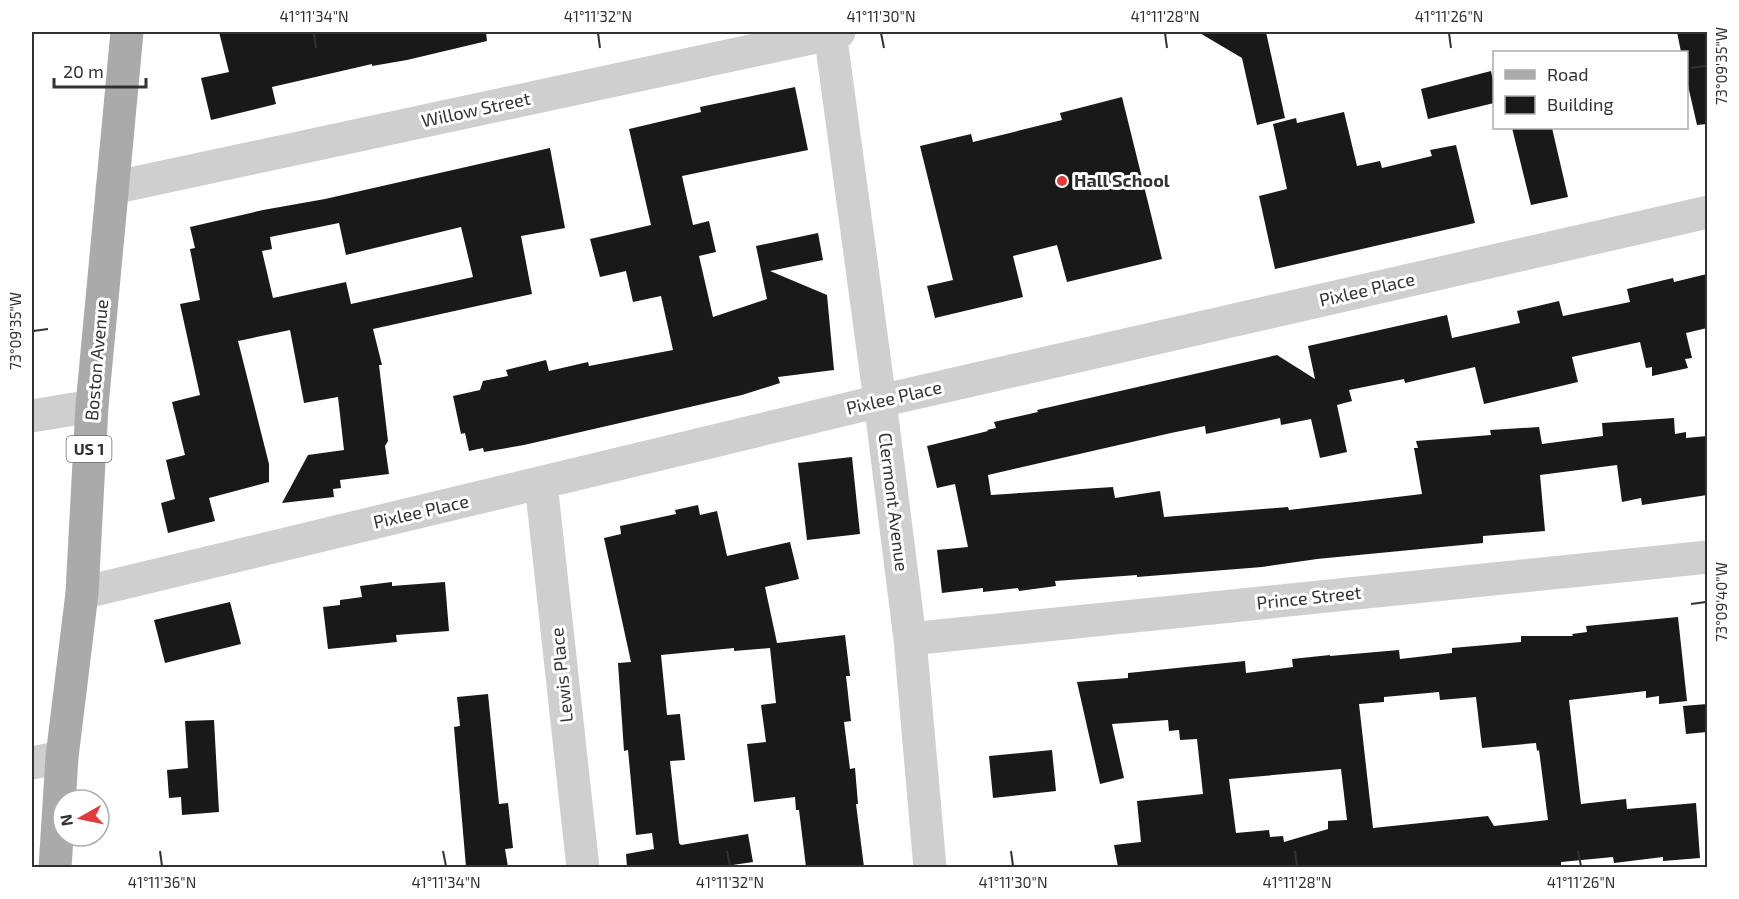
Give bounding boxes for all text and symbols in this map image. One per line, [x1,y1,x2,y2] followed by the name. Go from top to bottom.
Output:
[279,7,349,25] text: 41°11'34"N
[564,7,632,25] text: 41°11'32"N
[847,7,915,25] text: 41°11'30"N
[1130,7,1200,25] text: 41°11'28"N
[1415,7,1483,25] text: 41°11'26"N
[1712,27,1730,105] text: 73°09'35"W
[54,51,146,89] scale bar
[1493,51,1688,129] legend
[63,60,104,82] text: 20 m
[1547,63,1588,85] text: Road
[419,87,532,131] street label: Willow Street
[1547,93,1614,115] text: Building
[1074,169,1170,191] place label: Hall School
[1055,174,1069,188] marker: Hall School
[1317,267,1417,311] street label: Pixlee Place
[6,292,24,370] text: 73°09'35"W
[80,298,112,422] street label: Boston Avenue
[844,375,944,419] street label: Pixlee Place
[875,431,913,573] street label: Clermont Avenue
[66,436,112,462] road number: US 1
[371,489,471,533] street label: Pixlee Place
[1712,562,1730,642] text: 73°09'40"W
[1255,581,1362,613] street label: Prince Street
[545,626,577,724] street label: Lewis Place
[51,788,111,848] north arrow
[55,813,76,828] text: N
[128,873,196,891] text: 41°11'36"N
[411,873,481,891] text: 41°11'34"N
[696,873,764,891] text: 41°11'32"N
[979,873,1047,891] text: 41°11'30"N
[1262,873,1332,891] text: 41°11'28"N
[1547,873,1615,891] text: 41°11'26"N

